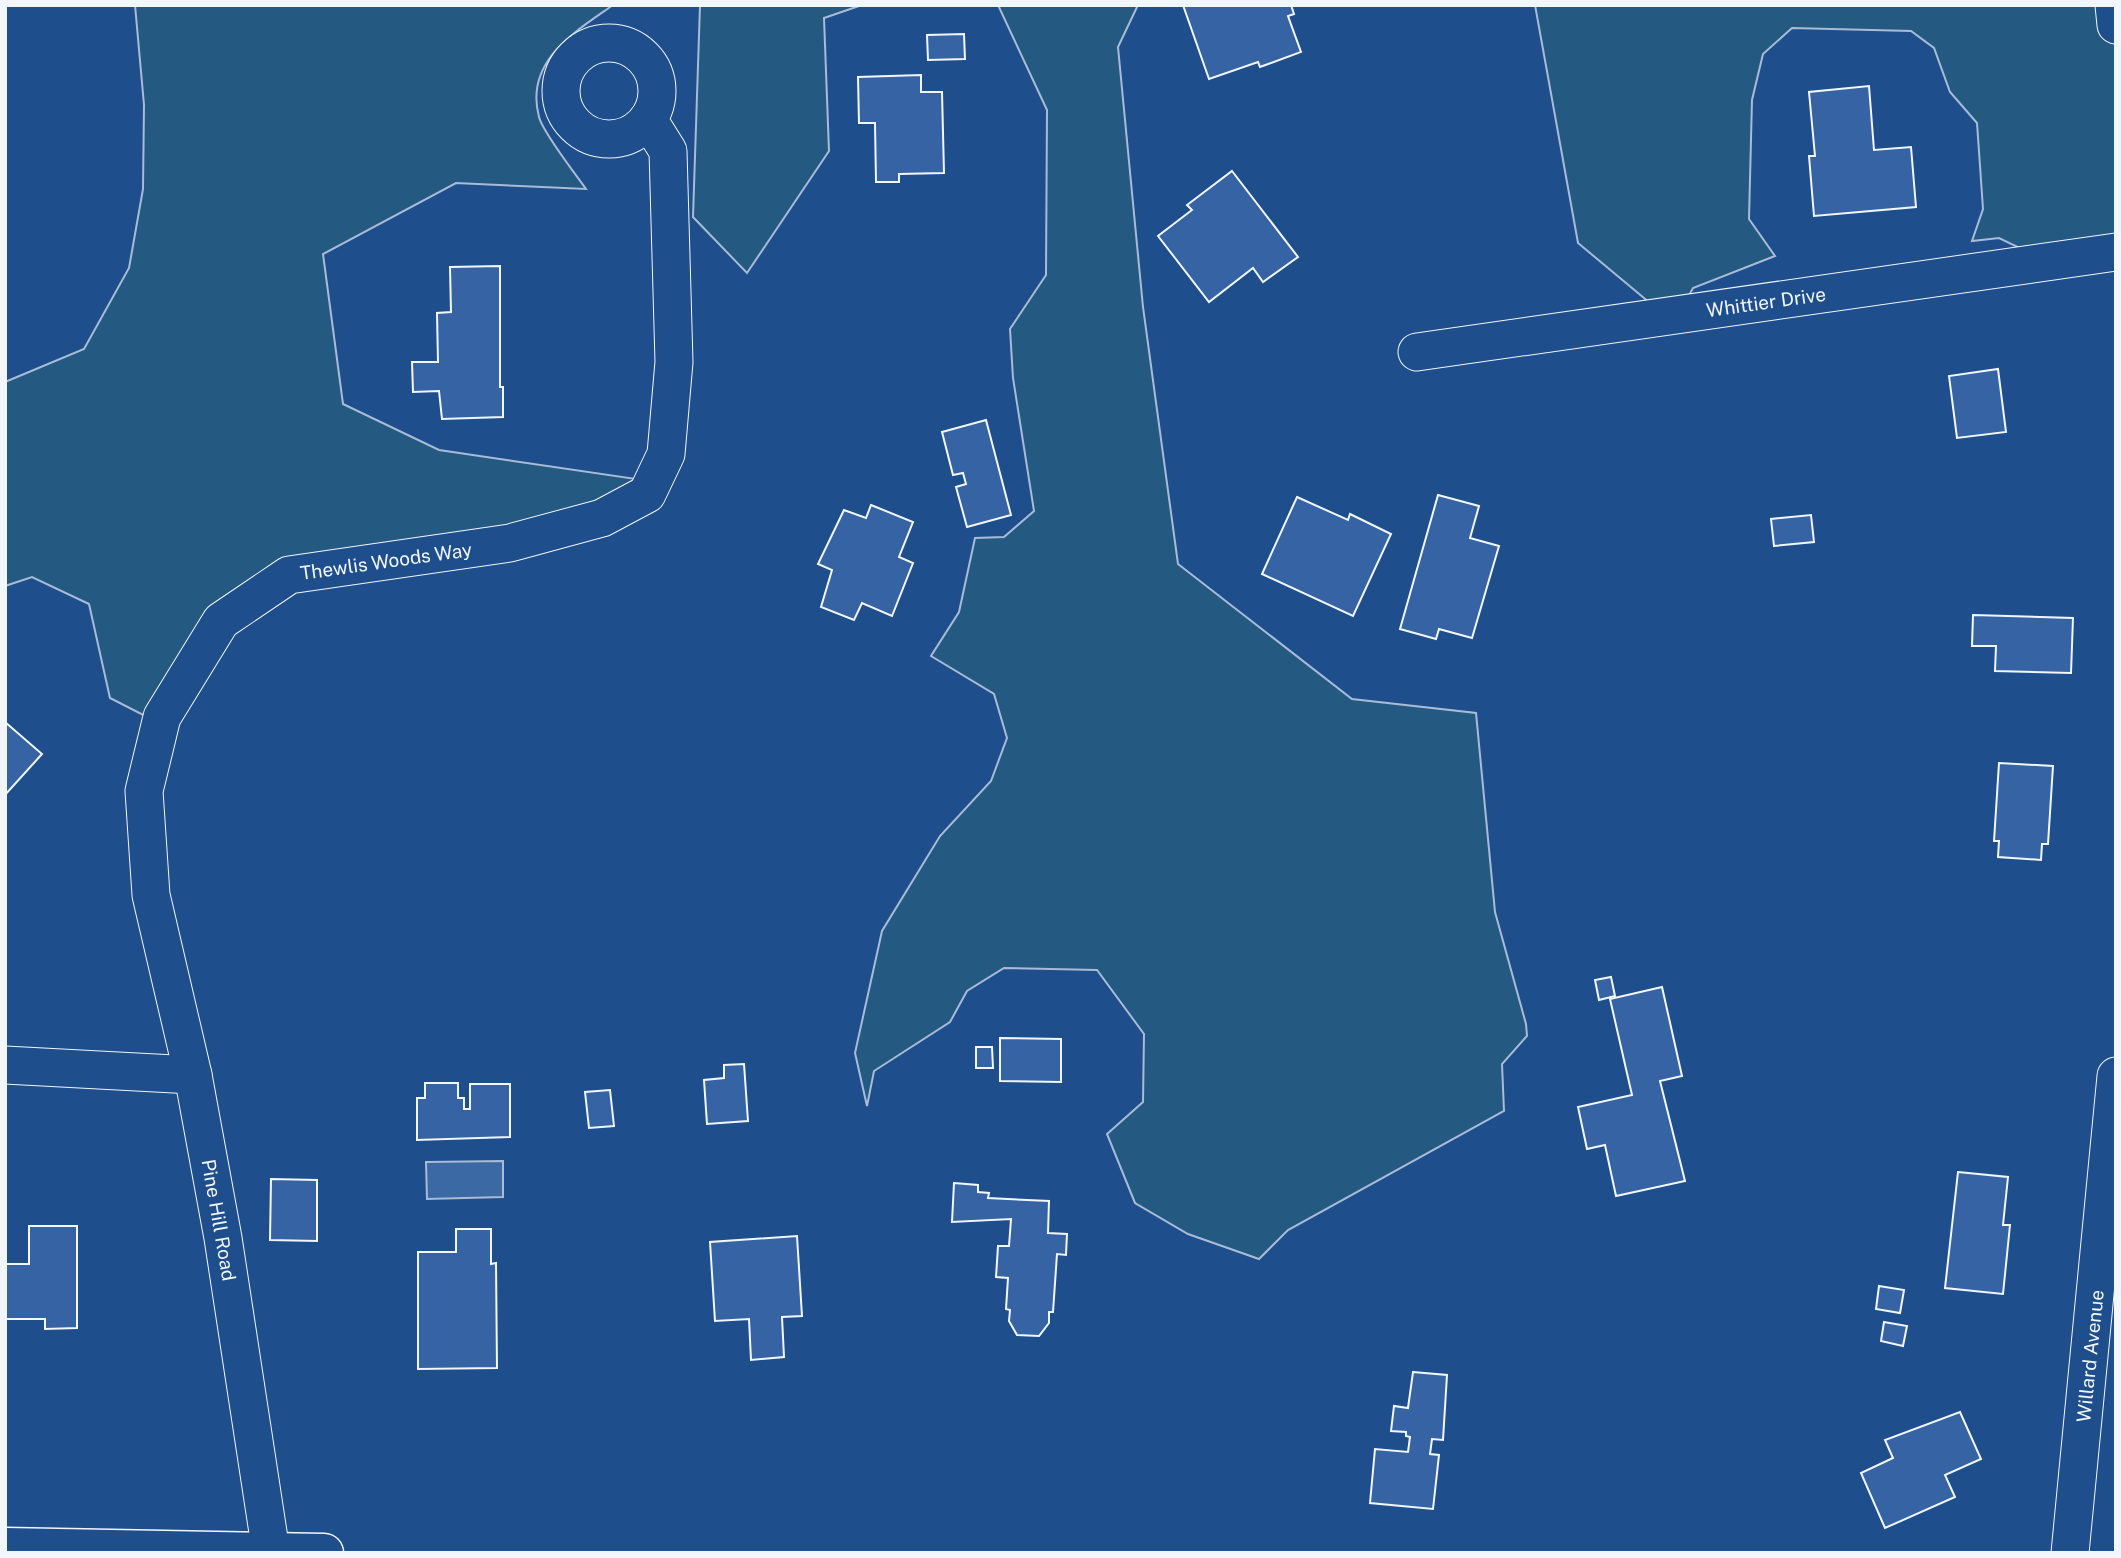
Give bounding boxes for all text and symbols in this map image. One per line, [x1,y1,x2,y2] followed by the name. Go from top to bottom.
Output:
[1705,283,1827,321] street label: Whittier Drive
[299,538,473,584] street label: Thewlis Woods Way
[197,1157,241,1283] street label: Pine Hill Road
[2072,1289,2108,1423] street label: Willard Avenue

